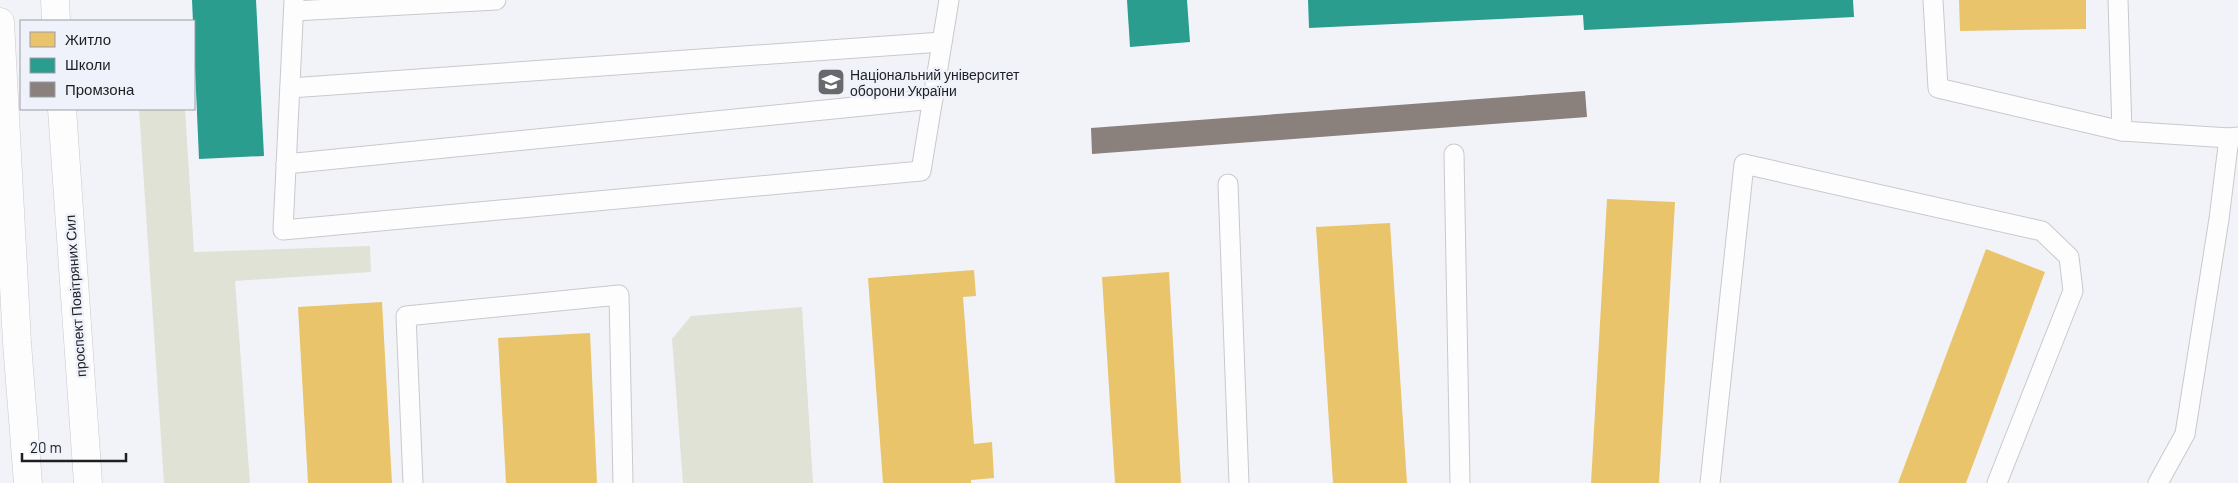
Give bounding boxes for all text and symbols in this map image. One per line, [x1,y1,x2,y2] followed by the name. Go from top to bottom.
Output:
[20,20,195,110] legend
[65,30,111,48] text: Житло
[65,55,111,73] text: Школи
[850,66,1020,99] place label: Національний університет оборони України
[816,67,846,97] school or university icon: Національний університет оборони України
[65,80,135,98] text: Промзона
[61,214,89,378] street label: проспект Повітряних Сил
[22,430,126,462] scale bar
[30,438,62,456] text: 20 m

